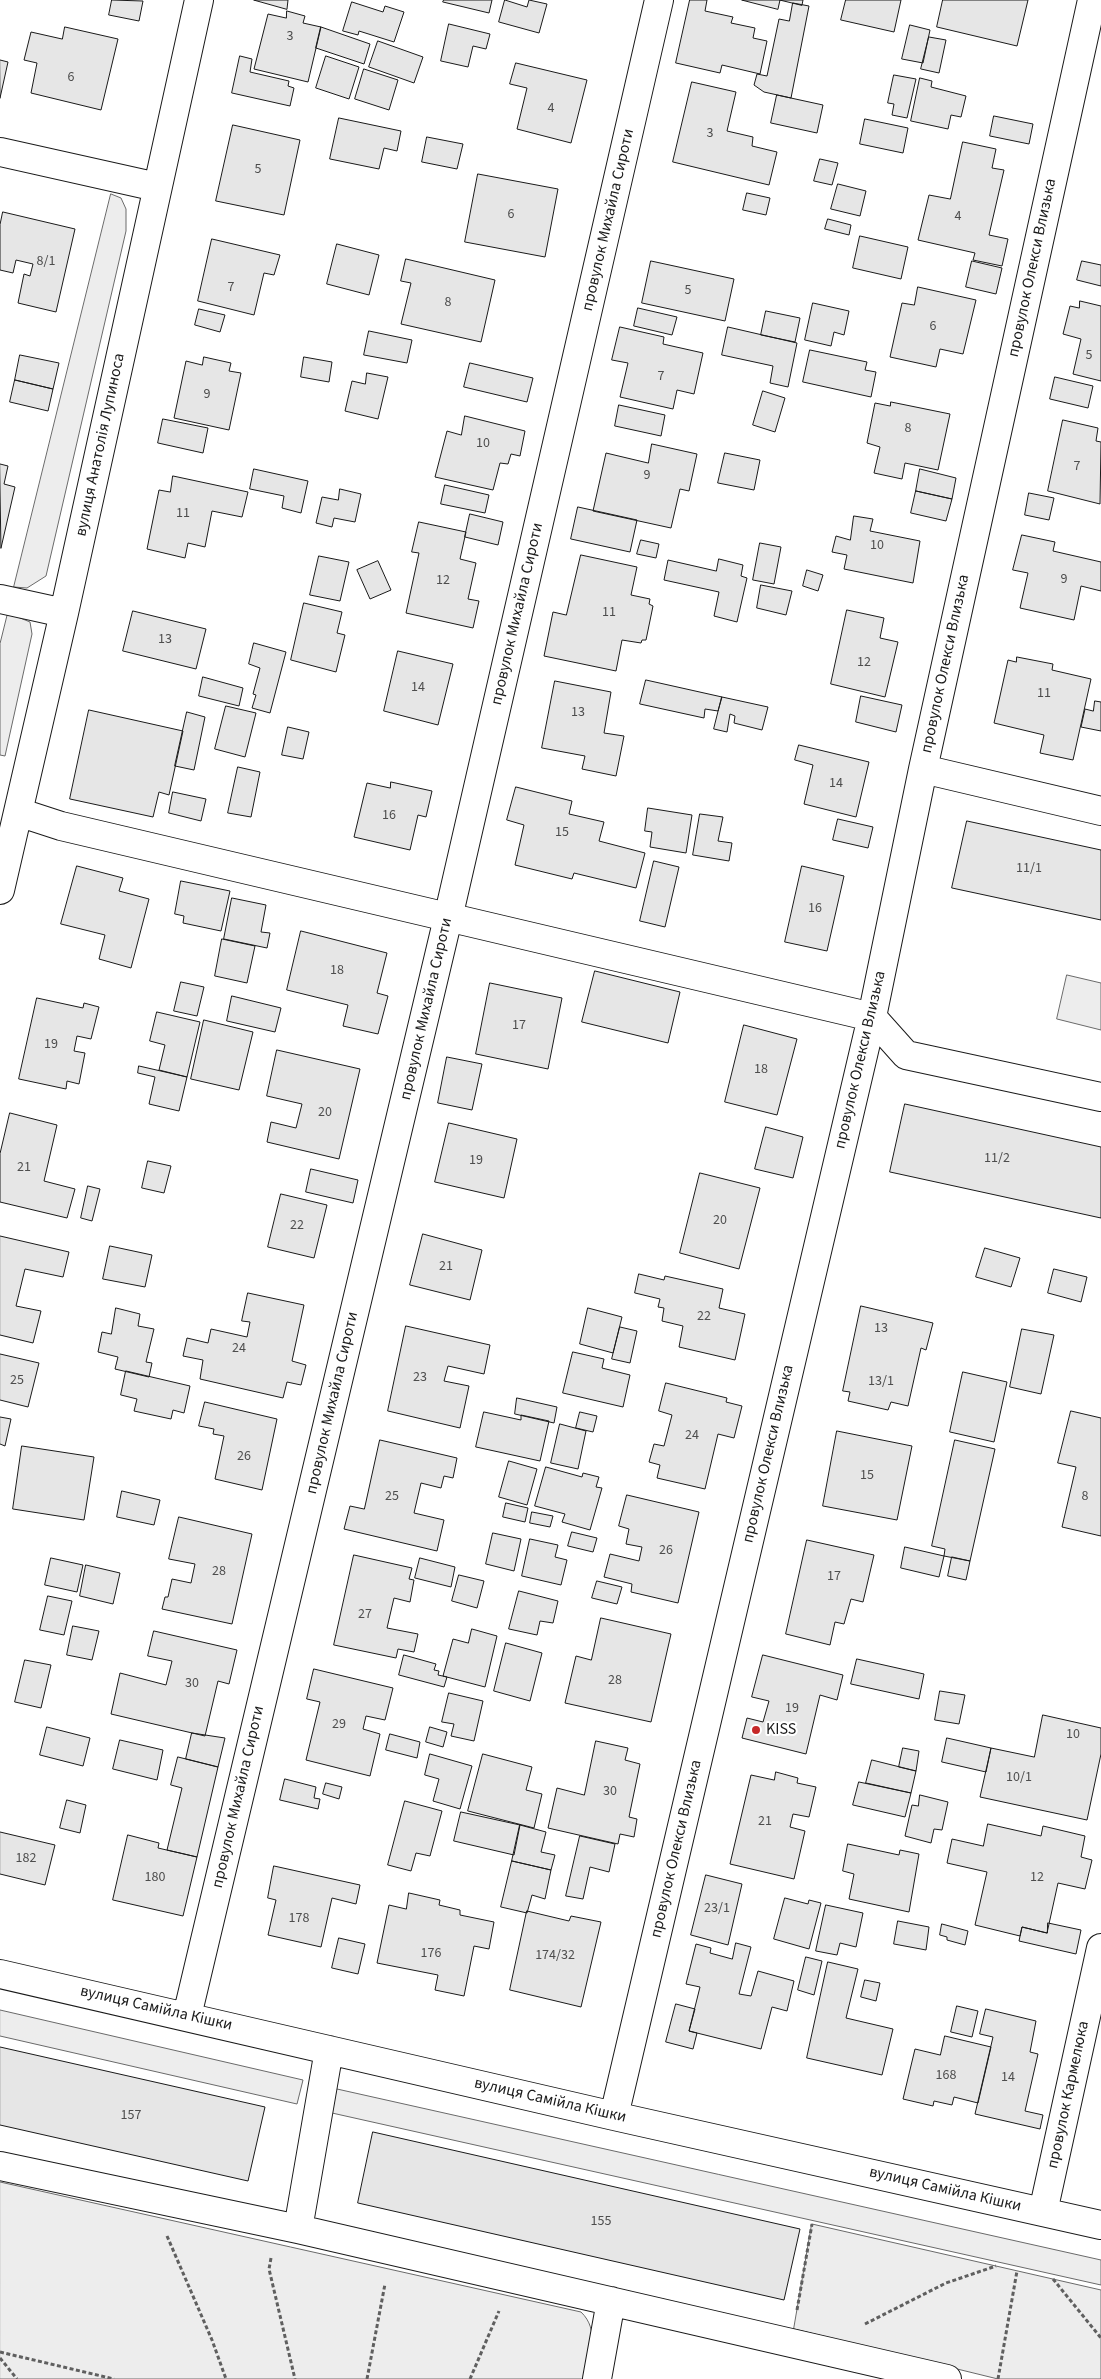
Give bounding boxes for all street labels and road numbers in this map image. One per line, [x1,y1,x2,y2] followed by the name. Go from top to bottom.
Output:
[579,127,639,313] street label: провулок Михайла Сироти
[1005,177,1061,359] street label: провулок Олекси Влизька
[72,352,130,538] street label: вулиця Анатолія Лупиноса
[488,521,548,707] street label: провулок Михайла Сироти
[918,573,974,755] street label: провулок Олекси Влизька
[397,916,457,1102] street label: провулок Михайла Сироти
[831,969,891,1151] street label: провулок Олекси Влизька
[303,1310,363,1496] street label: провулок Михайла Сироти
[739,1363,799,1545] street label: провулок Олекси Влизька
[209,1704,269,1890] street label: провулок Михайла Сироти
[647,1758,707,1940] street label: провулок Олекси Влизька
[78,1982,234,2036] street label: вулиця Самійла Кішки
[1044,2019,1094,2171] street label: провулок Кармелюка
[472,2074,628,2128] street label: вулиця Самійла Кішки
[867,2163,1023,2217] street label: вулиця Самійла Кішки

